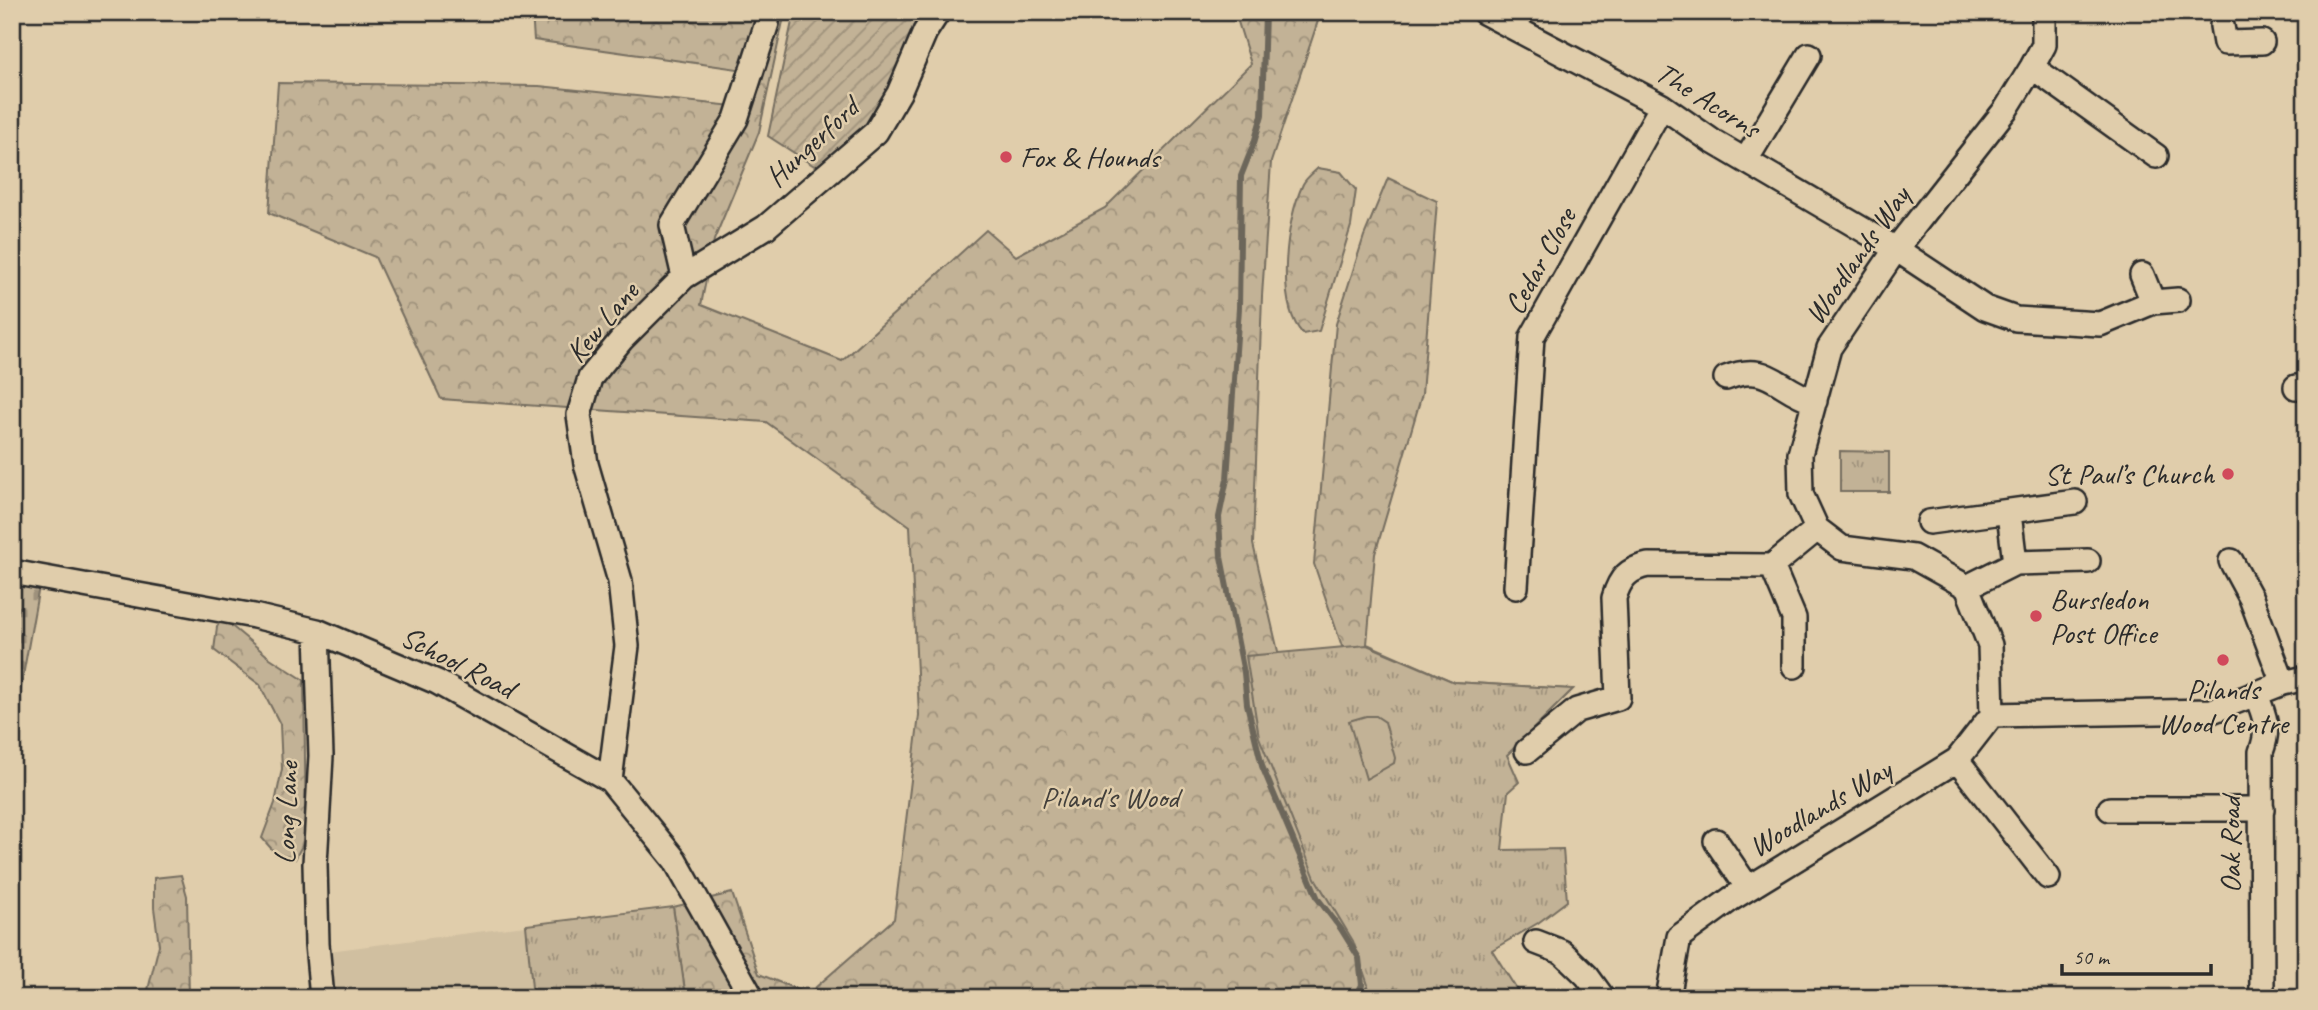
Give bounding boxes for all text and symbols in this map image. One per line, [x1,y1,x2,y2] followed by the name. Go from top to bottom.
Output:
[1649,53,1770,148] street label: The Acorns
[757,86,870,195] street label: Hungerford
[1020,138,1162,176] place label: Fox & Hounds
[998,149,1014,165] marker: Fox & Hounds
[1796,176,1920,331] street label: Woodlands Way
[1495,199,1586,321] street label: Cedar Close
[557,272,648,370] street label: Kew Lane
[2044,455,2215,493] place label: St Paul’s Church
[2220,466,2236,482] marker: St Paul’s Church
[2050,580,2159,652] place label: Bursledon Post Office
[2028,608,2044,624] marker: Bursledon Post Office
[395,617,525,709] street label: School Road
[2215,652,2231,668] marker: Pilands Wood Centre
[2158,670,2290,742] place label: Pilands Wood Centre
[1742,749,1901,865] street label: Woodlands Way
[265,759,307,865] street label: Long Lane
[1041,778,1183,816] park label: Piland's Wood
[2211,792,2249,893] street label: Oak Road
[2062,933,2211,977] scale bar
[2073,944,2111,970] text: 50 m

